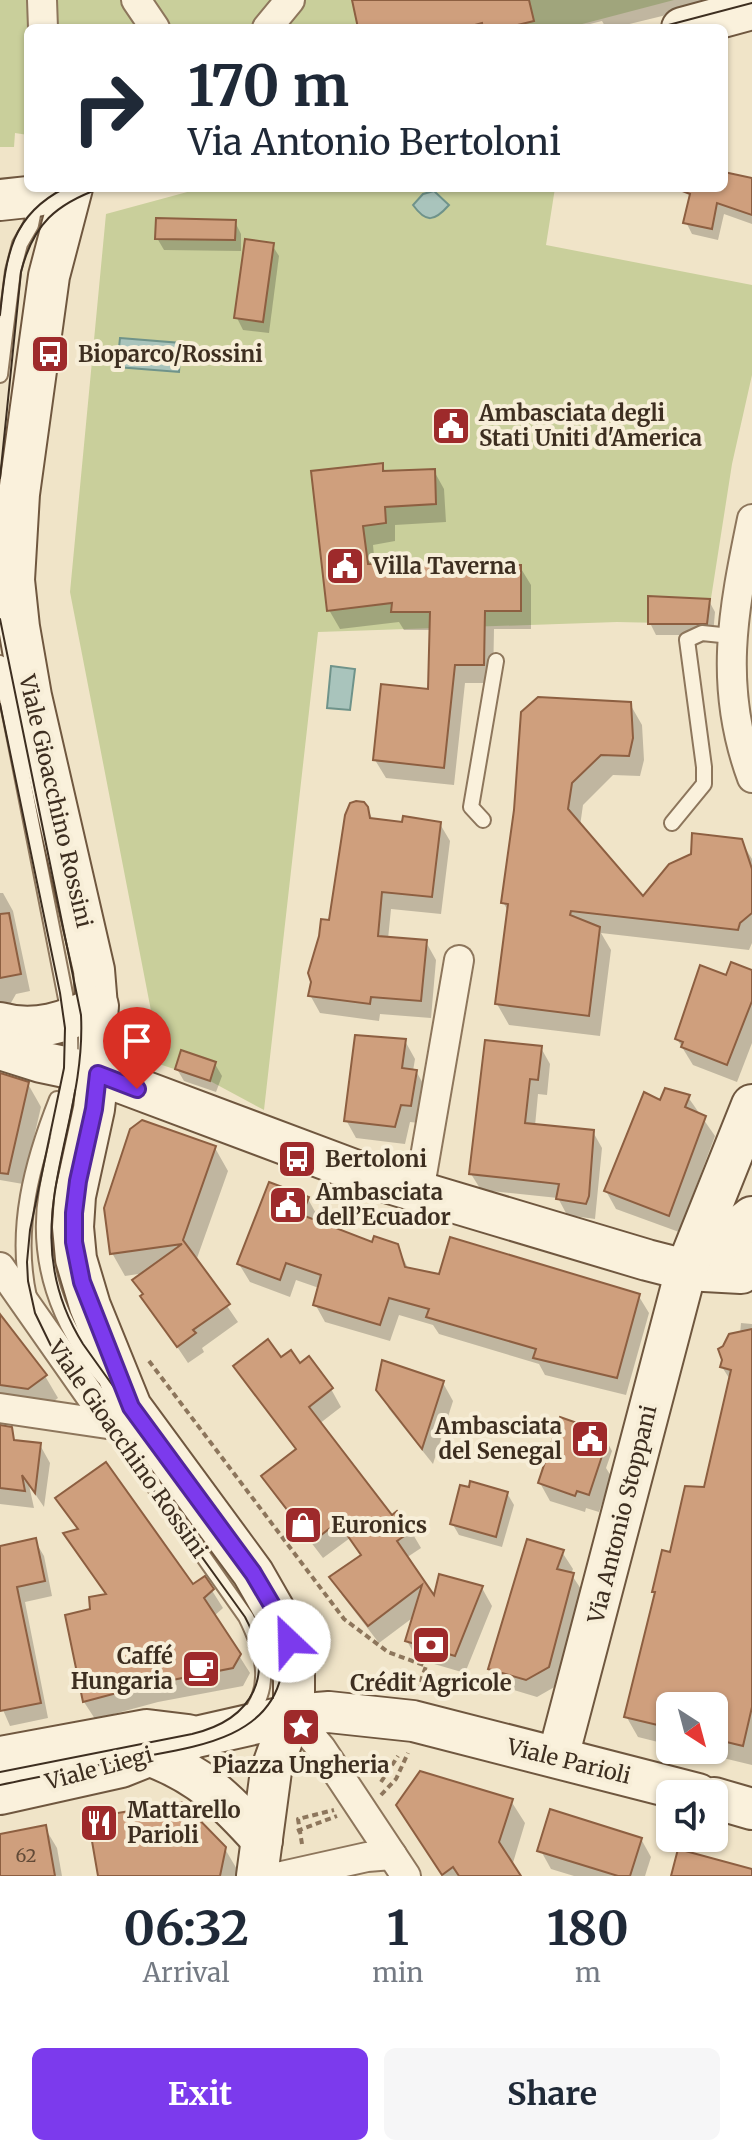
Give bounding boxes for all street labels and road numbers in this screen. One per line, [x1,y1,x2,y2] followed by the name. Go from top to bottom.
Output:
[13,671,99,930] street label: Viale Gioacchino Rossini
[42,1334,214,1563] street label: Viale Gioacchino Rossini
[581,1402,663,1627] street label: Via Antonio Stoppani
[503,1732,634,1790] street label: Viale Parioli
[41,1740,156,1796] street label: Viale Liegi

